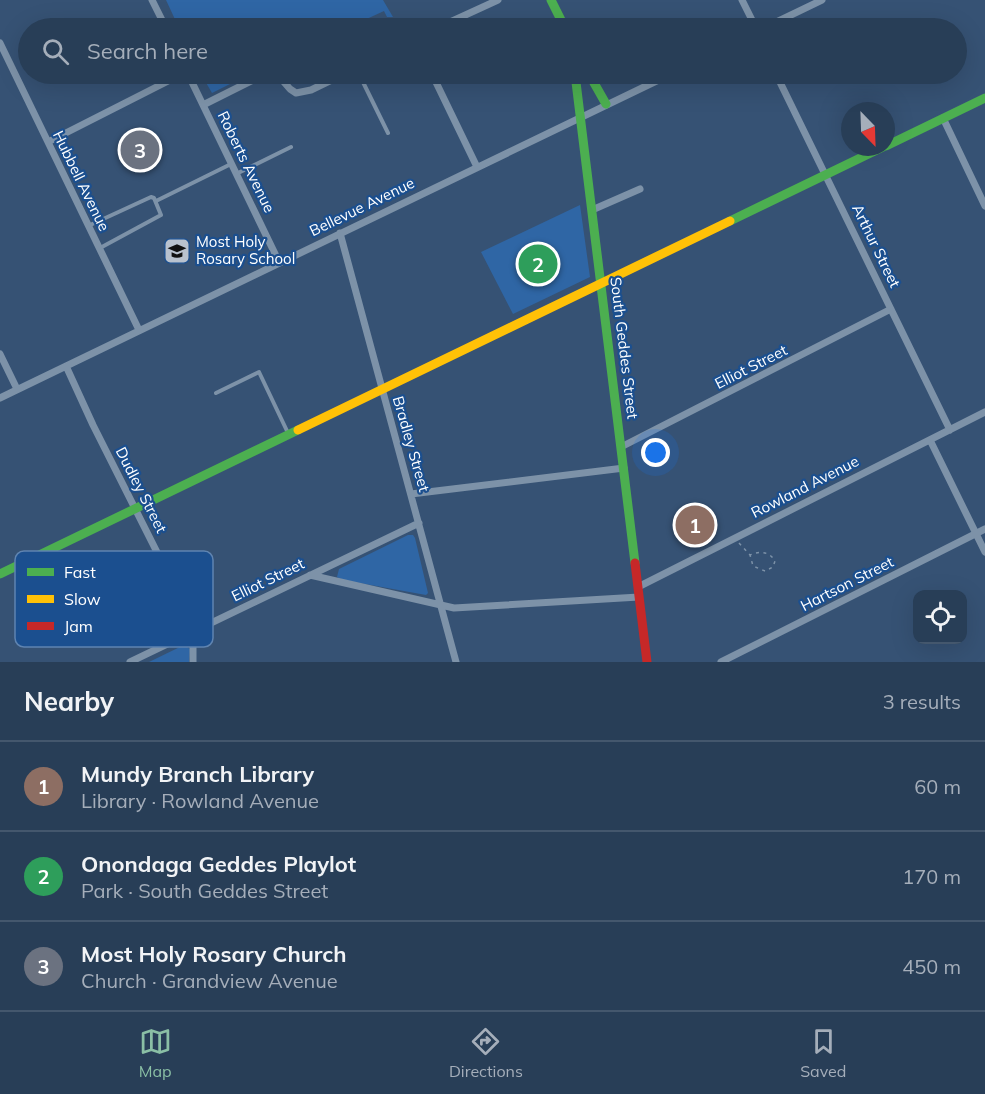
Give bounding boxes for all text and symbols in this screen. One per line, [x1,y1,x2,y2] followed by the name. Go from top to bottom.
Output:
[18,18,967,84] search box
[39,35,72,68] icon: search
[87,37,208,65] text: Search here
[841,102,895,156] north arrow
[214,108,279,216] street label: Roberts Avenue
[49,127,114,234] street label: Hubbell Avenue
[120,128,160,172] pin: 3
[306,173,417,240] street label: Bellevue Avenue
[848,201,905,291] street label: Arthur Street
[196,232,295,268] place label: Most Holy Rosary School
[162,236,192,266] school or university icon: Most Holy Rosary School
[518,242,558,286] pin: 2
[606,276,643,420] street label: South Geddes Street
[711,340,790,393] street label: Elliot Street
[389,394,434,494] street label: Bradley Street
[641,438,670,467] your location
[112,444,171,536] street label: Dudley Street
[748,451,862,522] street label: Rowland Avenue
[676,502,714,548] pin: 1
[15,551,213,647] legend
[797,552,896,615] street label: Hartson Street
[228,554,307,605] street label: Elliot Street
[64,562,96,582] text: Fast
[64,589,101,609] text: Slow
[913,590,967,644] map controls
[913,590,967,644] button: locate
[64,616,93,636] text: Jam
[24,685,114,718] text: Nearby
[883,689,961,714] text: 3 results
[81,760,314,788] text: Mundy Branch Library
[38,774,50,799] text: 1
[914,774,961,799] text: 60 m
[81,788,319,813] text: Library · Rowland Avenue
[81,850,356,878] text: Onondaga Geddes Playlot
[38,864,50,889] text: 2
[902,864,961,889] text: 170 m
[81,878,328,903] text: Park · South Geddes Street
[81,940,347,968] text: Most Holy Rosary Church
[38,954,50,979] text: 3
[902,954,961,979] text: 450 m
[81,968,338,993] text: Church · Grandview Avenue
[139,1025,172,1081] tab: Map
[449,1025,523,1081] tab: Directions
[800,1025,846,1081] tab: Saved

